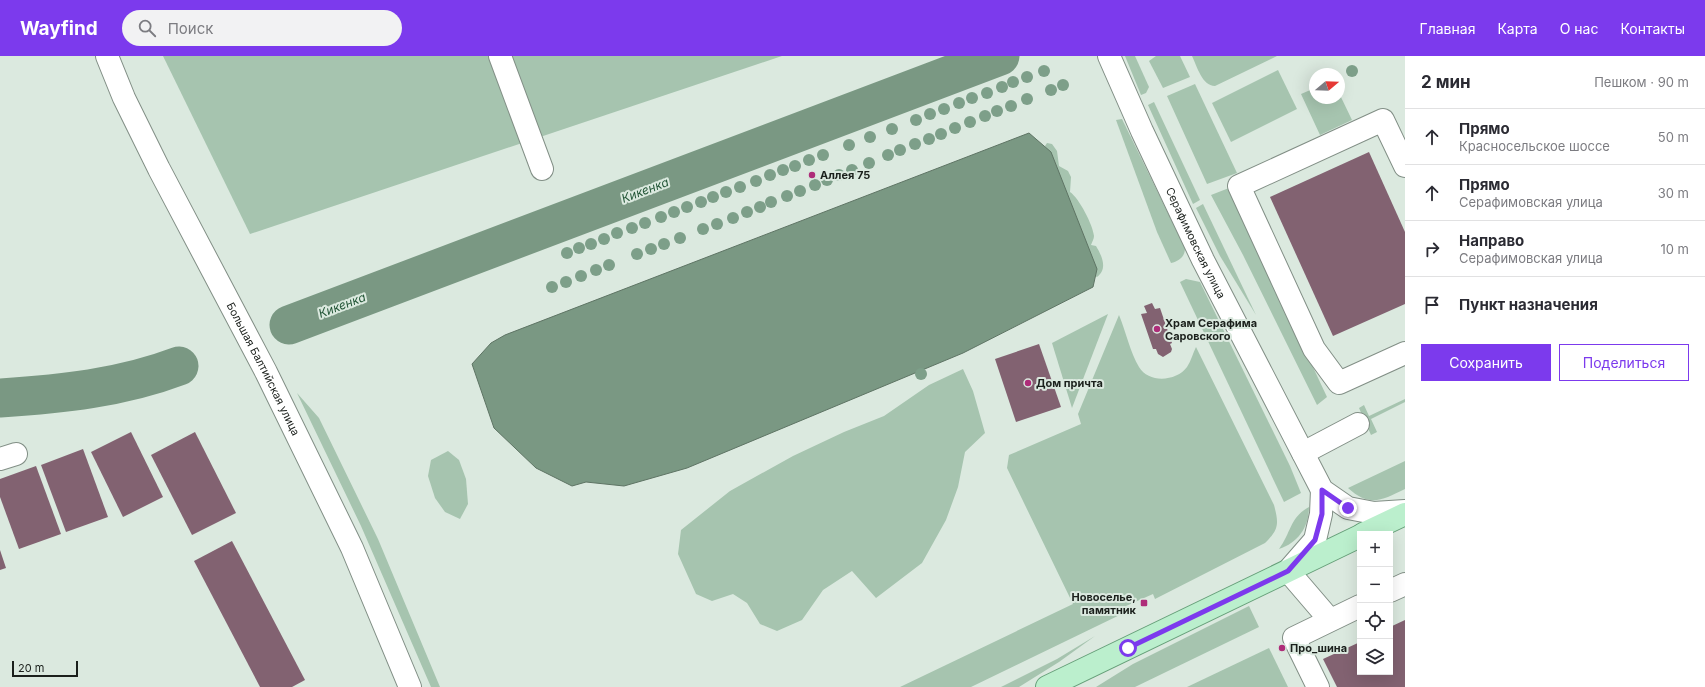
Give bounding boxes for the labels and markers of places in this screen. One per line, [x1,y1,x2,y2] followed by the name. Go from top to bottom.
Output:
[820,168,870,182] place label: Аллея 75
[807,170,817,180] marker: Аллея 75
[1165,316,1257,343] place label: Храм Серафима Саровского
[1152,324,1162,334] marker: Храм Серафима Саровского
[1036,376,1103,390] place label: Дом причта
[1023,378,1033,388] marker: Дом причта
[1072,590,1137,617] place label: Новоселье, памятник
[1139,598,1149,608] marker: Новоселье, памятник
[1290,641,1347,655] place label: Про_шина
[1277,643,1287,653] marker: Про_шина

